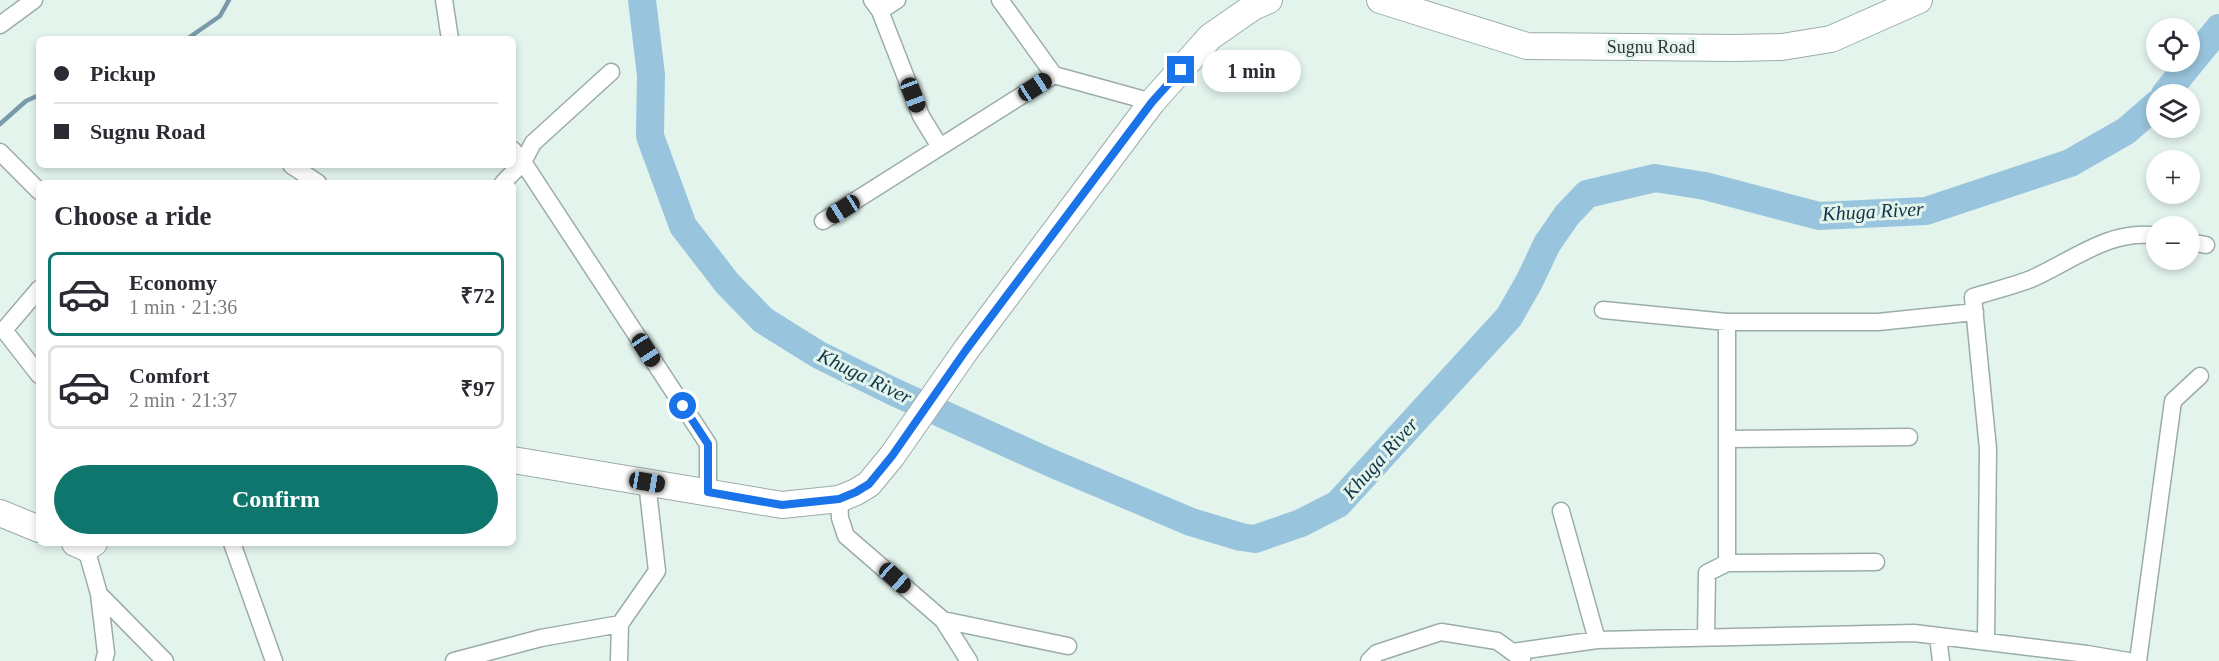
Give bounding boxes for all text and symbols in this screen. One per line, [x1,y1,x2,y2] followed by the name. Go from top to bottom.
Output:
[2146,18,2200,270] map controls
[2146,18,2200,72] button: locate
[1607,37,1695,57] street label: Sugnu Road
[1202,49,1301,91] callout: 1 min
[1167,56,1194,83] route end
[1227,60,1276,82] text: 1 min
[90,61,156,86] text: Pickup
[1015,70,1055,104] car
[898,75,928,115] car
[2146,84,2200,138] button: layers
[90,119,206,144] text: Sugnu Road
[2146,150,2200,204] button: +
[823,192,863,226] car
[1821,197,1925,226] water label: Khuga River
[54,201,212,231] text: Choose a ride
[2146,216,2200,270] button: −
[57,267,111,321] icon: car
[129,270,217,295] text: Economy
[460,283,495,308] text: ₹72
[129,296,237,318] text: 1 min · 21:36
[629,330,663,370] car
[813,343,916,409] water label: Khuga River
[57,360,111,414] icon: car
[129,363,210,388] text: Comfort
[460,376,495,401] text: ₹97
[129,389,237,411] text: 2 min · 21:37
[669,392,696,419] route start
[1337,413,1423,505] water label: Khuga River
[54,465,498,534] button: Confirm
[628,470,666,494] car
[876,559,914,597] car

